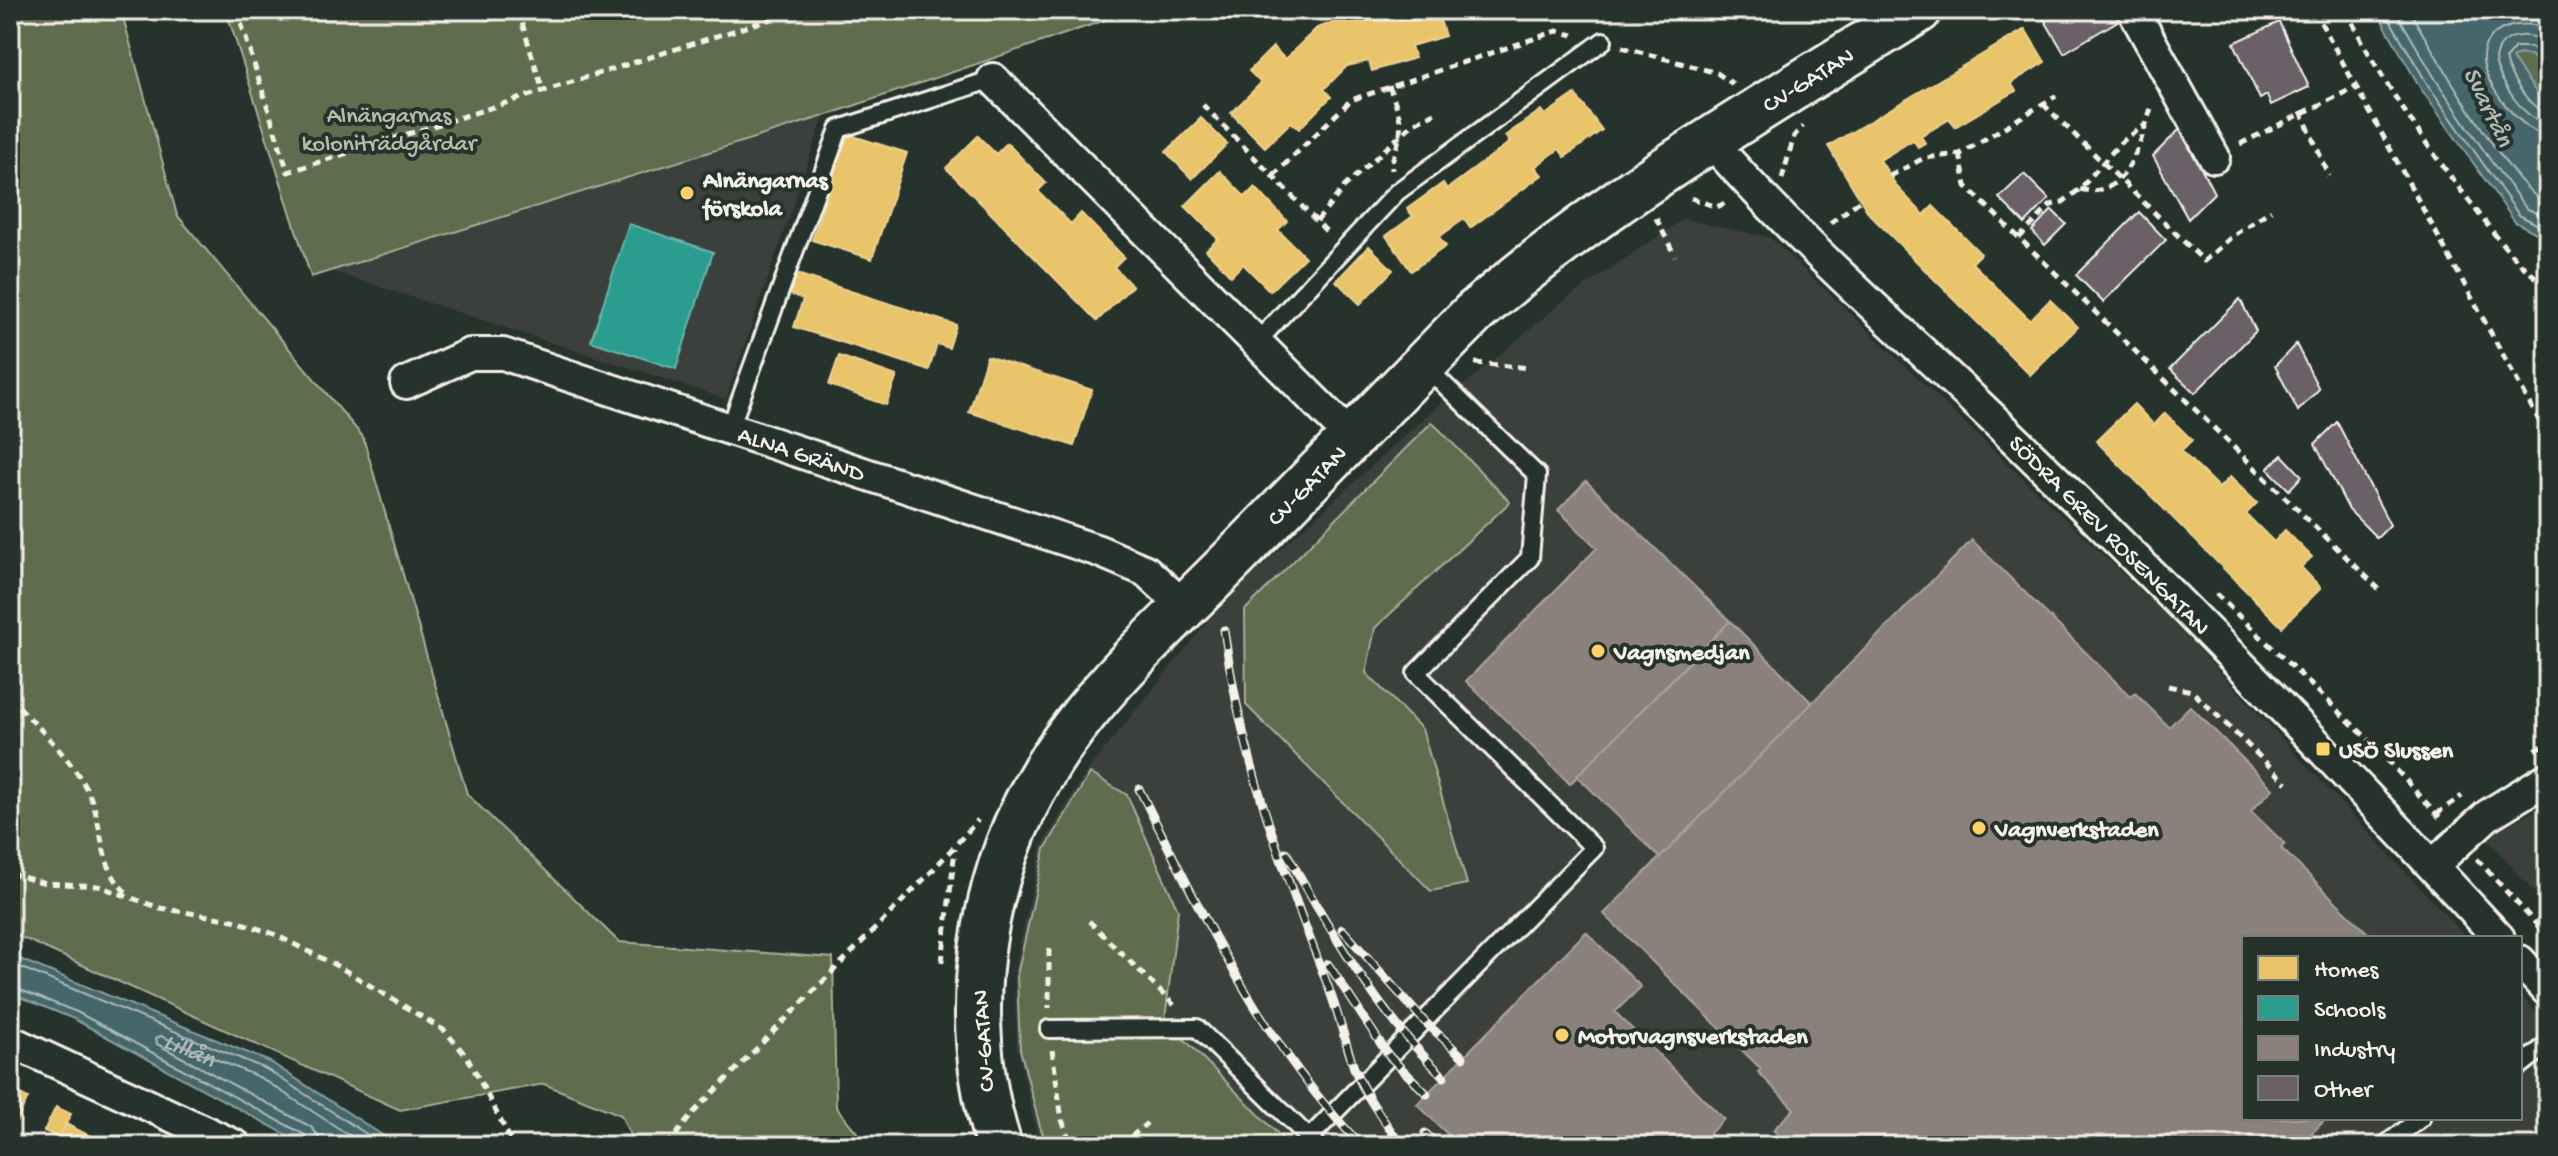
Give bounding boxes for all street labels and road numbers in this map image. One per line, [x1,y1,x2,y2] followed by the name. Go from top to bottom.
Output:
[1758,43,1861,121] street label: CV-GATAN
[734,422,868,491] street label: ALNA GRÄND
[2001,430,2215,643] street label: SÖDRA GREV ROSENGATAN
[1263,440,1355,534] street label: CV-GATAN
[967,989,1004,1093] street label: CV-GATAN

